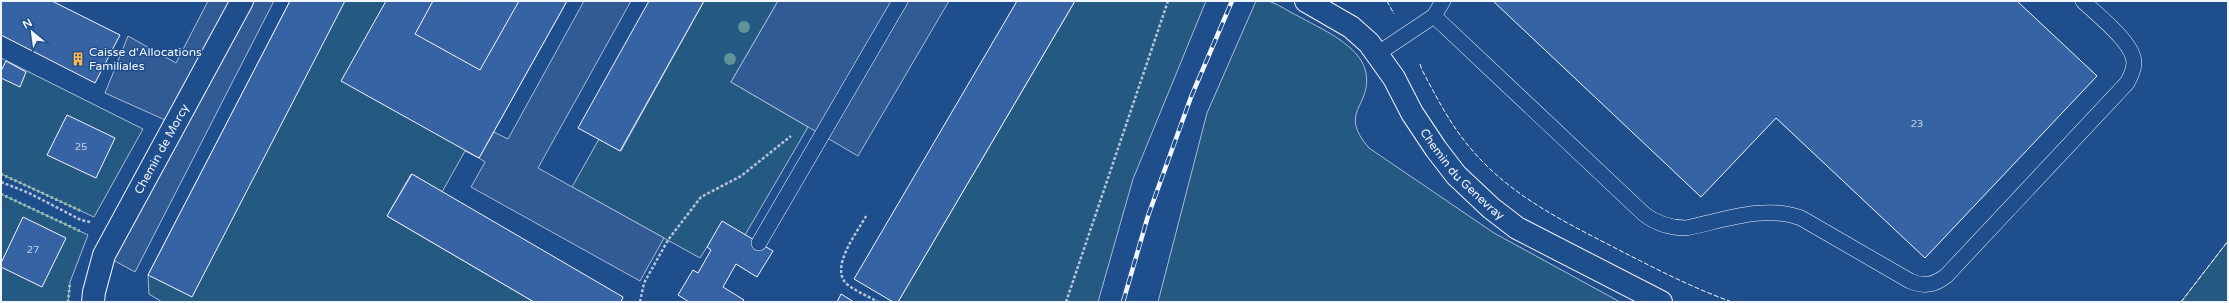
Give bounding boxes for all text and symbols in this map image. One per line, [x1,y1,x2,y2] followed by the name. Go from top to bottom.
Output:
[12,12,52,52] north arrow
[20,16,34,32] text: N
[89,45,202,73] place label: Caisse d'Allocations Familiales
[70,51,86,67] building icon: Caisse d'Allocations Familiales
[131,101,192,196] street label: Chemin de Morcy
[1911,118,1923,130] house number: 23
[1417,126,1507,223] street label: Chemin du Genevray
[75,141,87,153] house number: 25
[27,244,39,256] house number: 27

